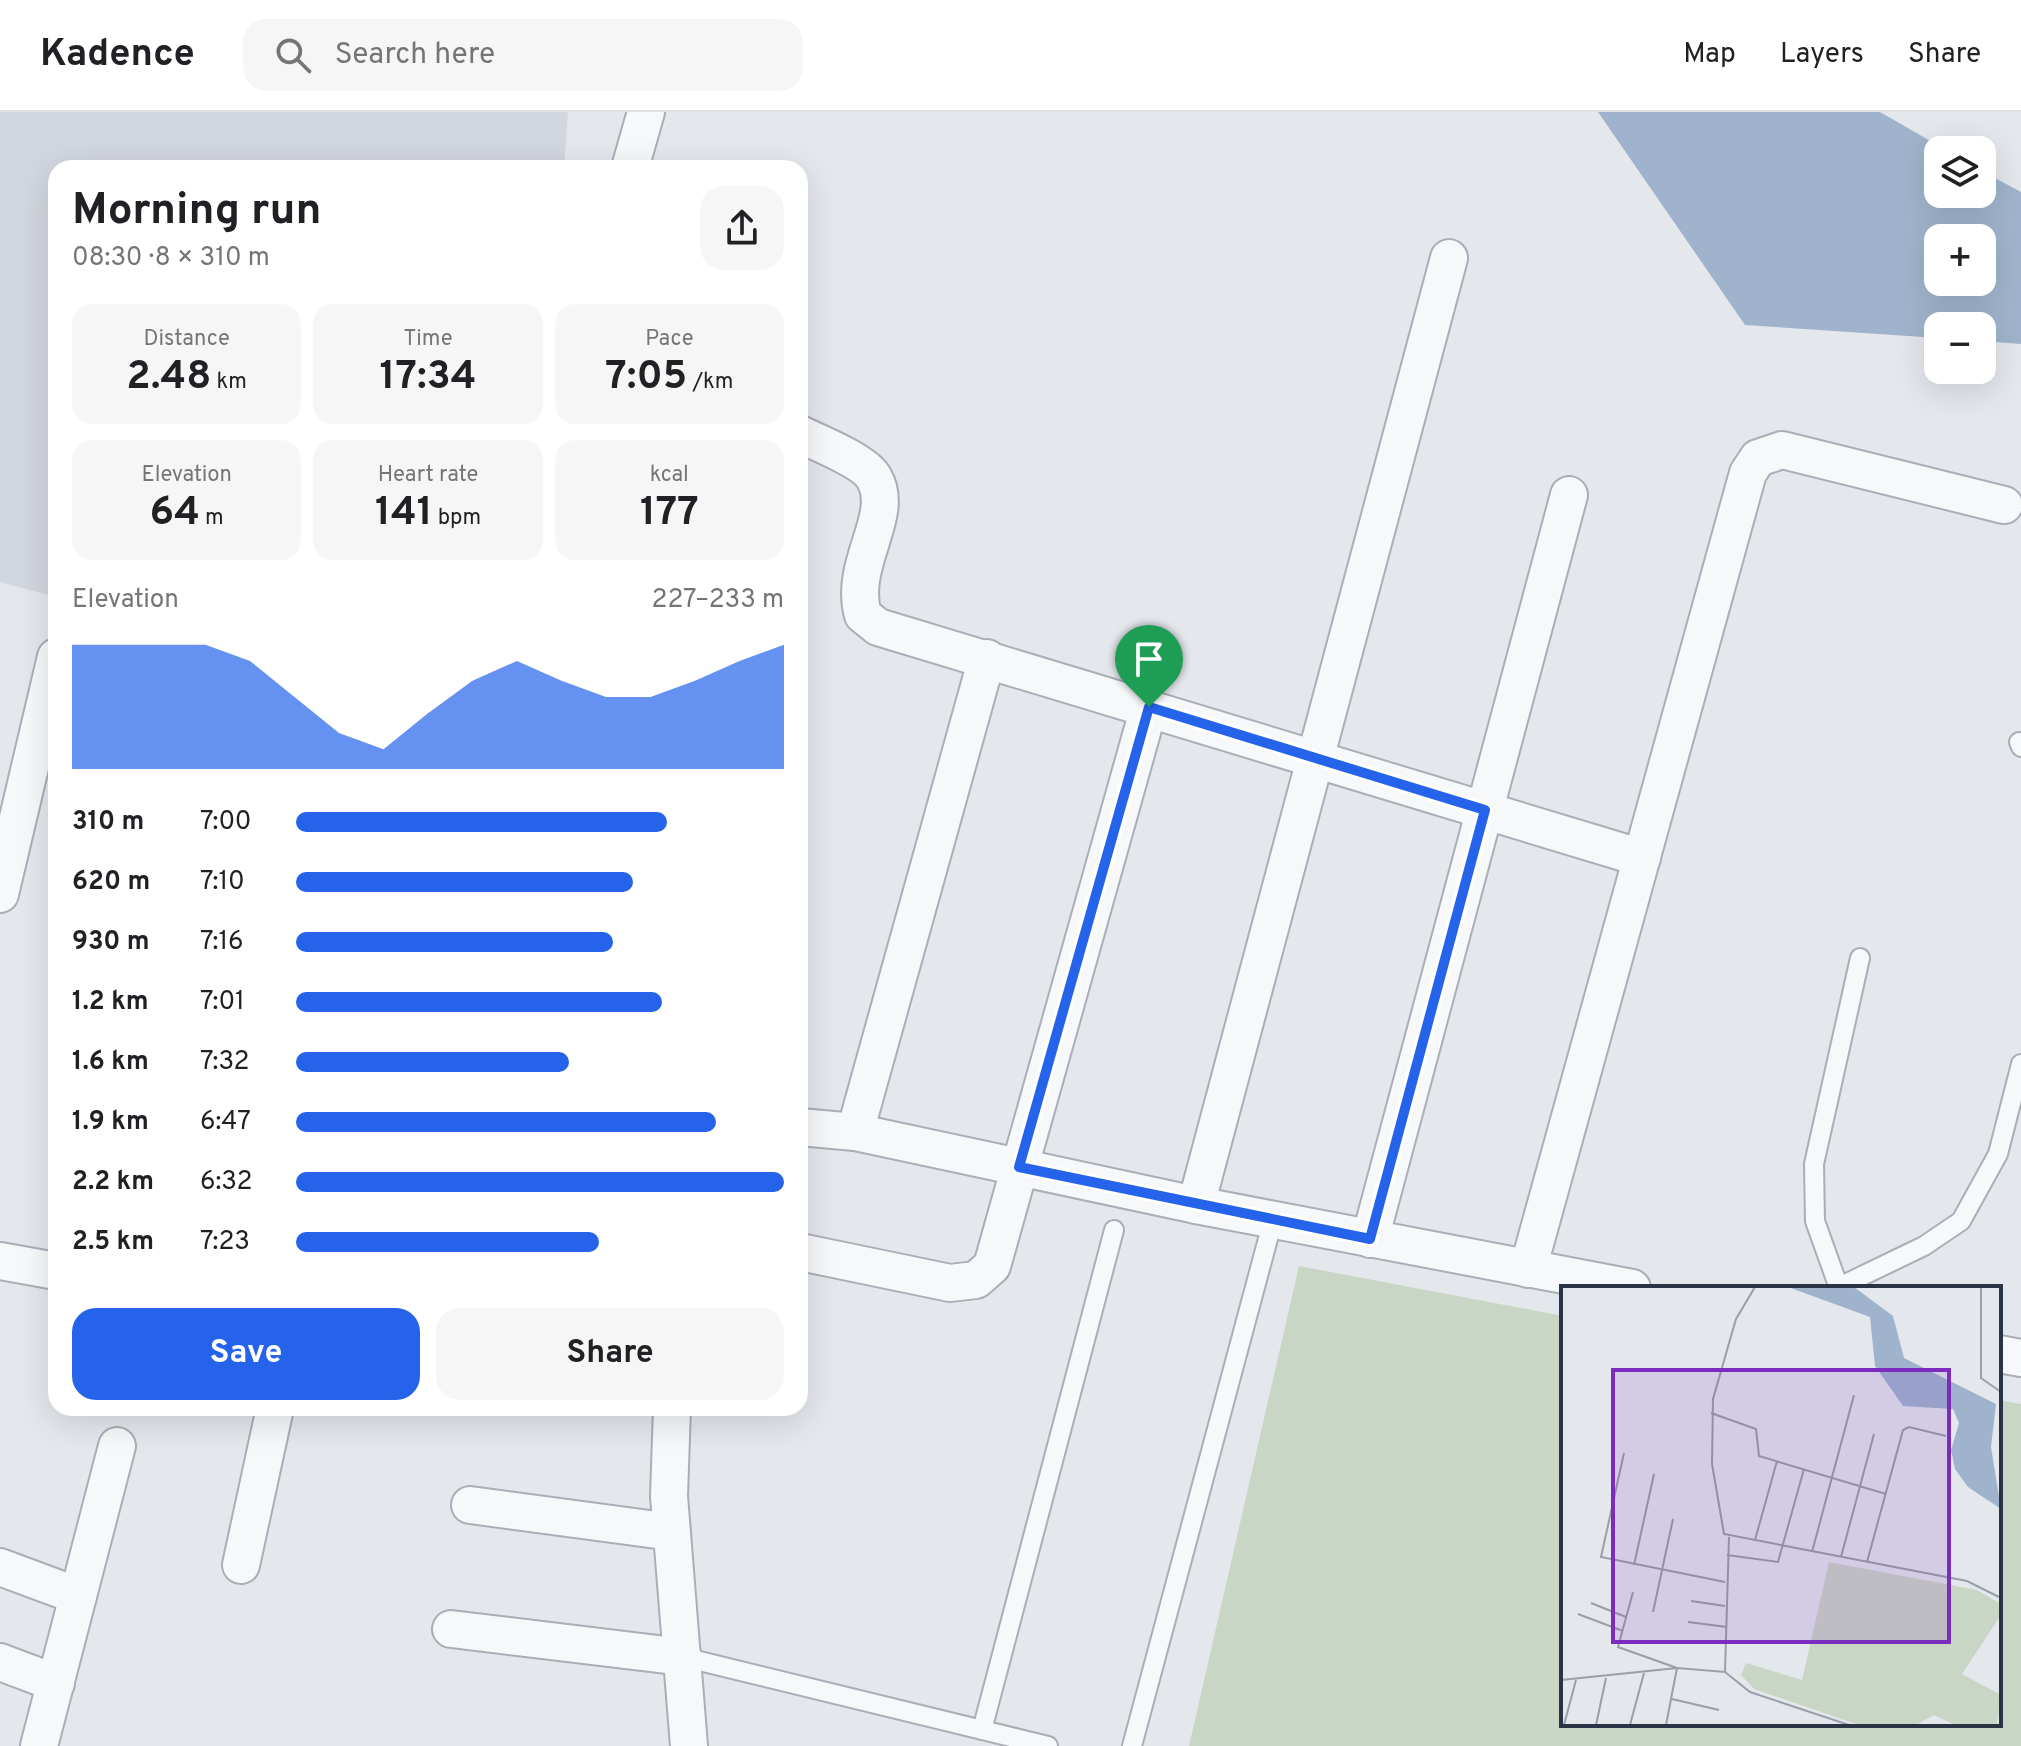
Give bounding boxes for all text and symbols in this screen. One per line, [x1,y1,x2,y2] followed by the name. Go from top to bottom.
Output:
[243,19,803,91] search box
[40,31,195,80] text: Kadence
[271,33,315,77] icon: search
[335,37,495,74] text: Search here
[1683,37,1736,73] text: Map
[1780,37,1864,73] text: Layers
[1908,37,1981,73] text: Share
[1924,136,1996,384] map controls
[1924,136,1996,208] button: layers
[72,184,322,240] text: Morning run
[700,186,784,270] button: share
[1924,224,1996,296] button: +
[72,242,270,275] text: 08:30 · 8 × 310 m
[1924,312,1996,384] button: −
[143,326,230,353] text: Distance
[403,326,453,353] text: Time
[645,326,693,353] text: Pace
[126,353,211,403] text: 2.48
[380,353,476,403] text: 17:34
[605,353,687,403] text: 7:05
[211,369,247,396] text: km
[687,369,733,396] text: /km
[141,462,232,489] text: Elevation
[378,462,478,489] text: Heart rate
[650,462,689,489] text: kcal
[150,489,200,539] text: 64
[375,489,433,539] text: 141
[640,489,699,539] text: 177
[200,505,224,532] text: m
[433,505,481,532] text: bpm
[72,584,179,617] text: Elevation
[652,584,784,617] text: 227–233 m
[1115,625,1183,707] pin
[1127,637,1171,681] icon: arrive
[72,806,144,839] text: 310 m
[200,806,252,839] text: 7:00
[72,866,150,899] text: 620 m
[200,866,245,899] text: 7:10
[72,926,150,959] text: 930 m
[200,926,244,959] text: 7:16
[72,986,149,1019] text: 1.2 km
[200,986,245,1019] text: 7:01
[72,1046,149,1079] text: 1.6 km
[200,1046,249,1079] text: 7:32
[72,1106,149,1139] text: 1.9 km
[200,1106,251,1139] text: 6:47
[72,1166,154,1199] text: 2.2 km
[200,1166,252,1199] text: 6:32
[72,1226,154,1259] text: 2.5 km
[200,1226,250,1259] text: 7:23
[1561,1286,2001,1726] inset map
[72,1308,420,1400] button: Save
[436,1308,784,1400] button: Share

